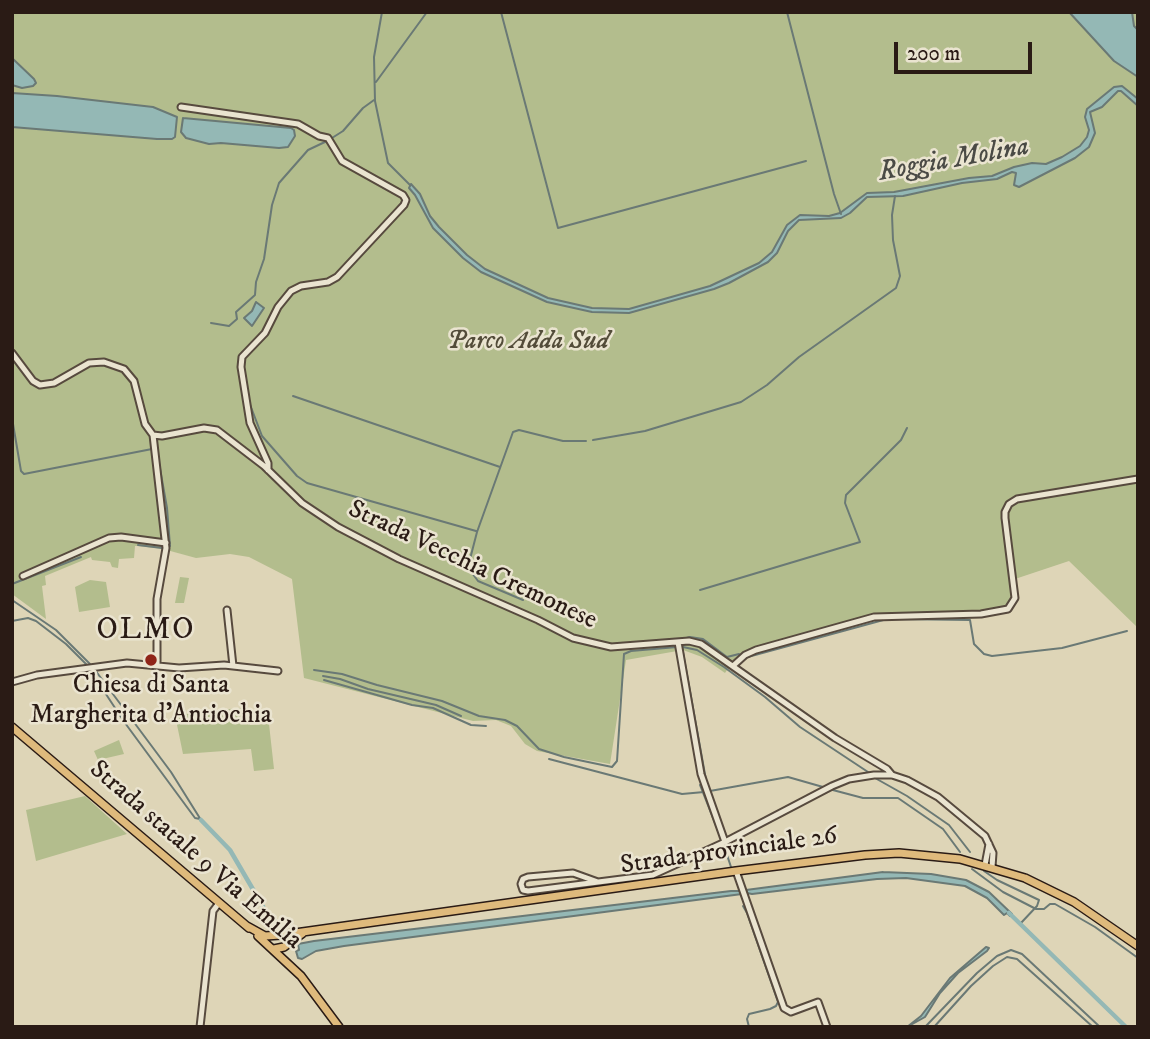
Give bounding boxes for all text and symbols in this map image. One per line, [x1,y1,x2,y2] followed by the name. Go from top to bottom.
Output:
[898,28,1036,72] scale bar
[907,41,960,67] text: 200 m
[876,131,1032,191] water label: Roggia Molina
[447,327,609,359] park label: Parco Adda Sud
[343,495,601,637] street label: Strada Vecchia Cremonese
[97,614,195,650] district label: OLMO
[143,652,159,668] marker: Chiesa di Santa Margherita d'Antiochia
[30,671,272,732] place label: Chiesa di Santa Margherita d'Antiochia
[82,755,308,957] street label: Strada statale 9 Via Emilia
[619,821,839,883] street label: Strada provinciale 26

